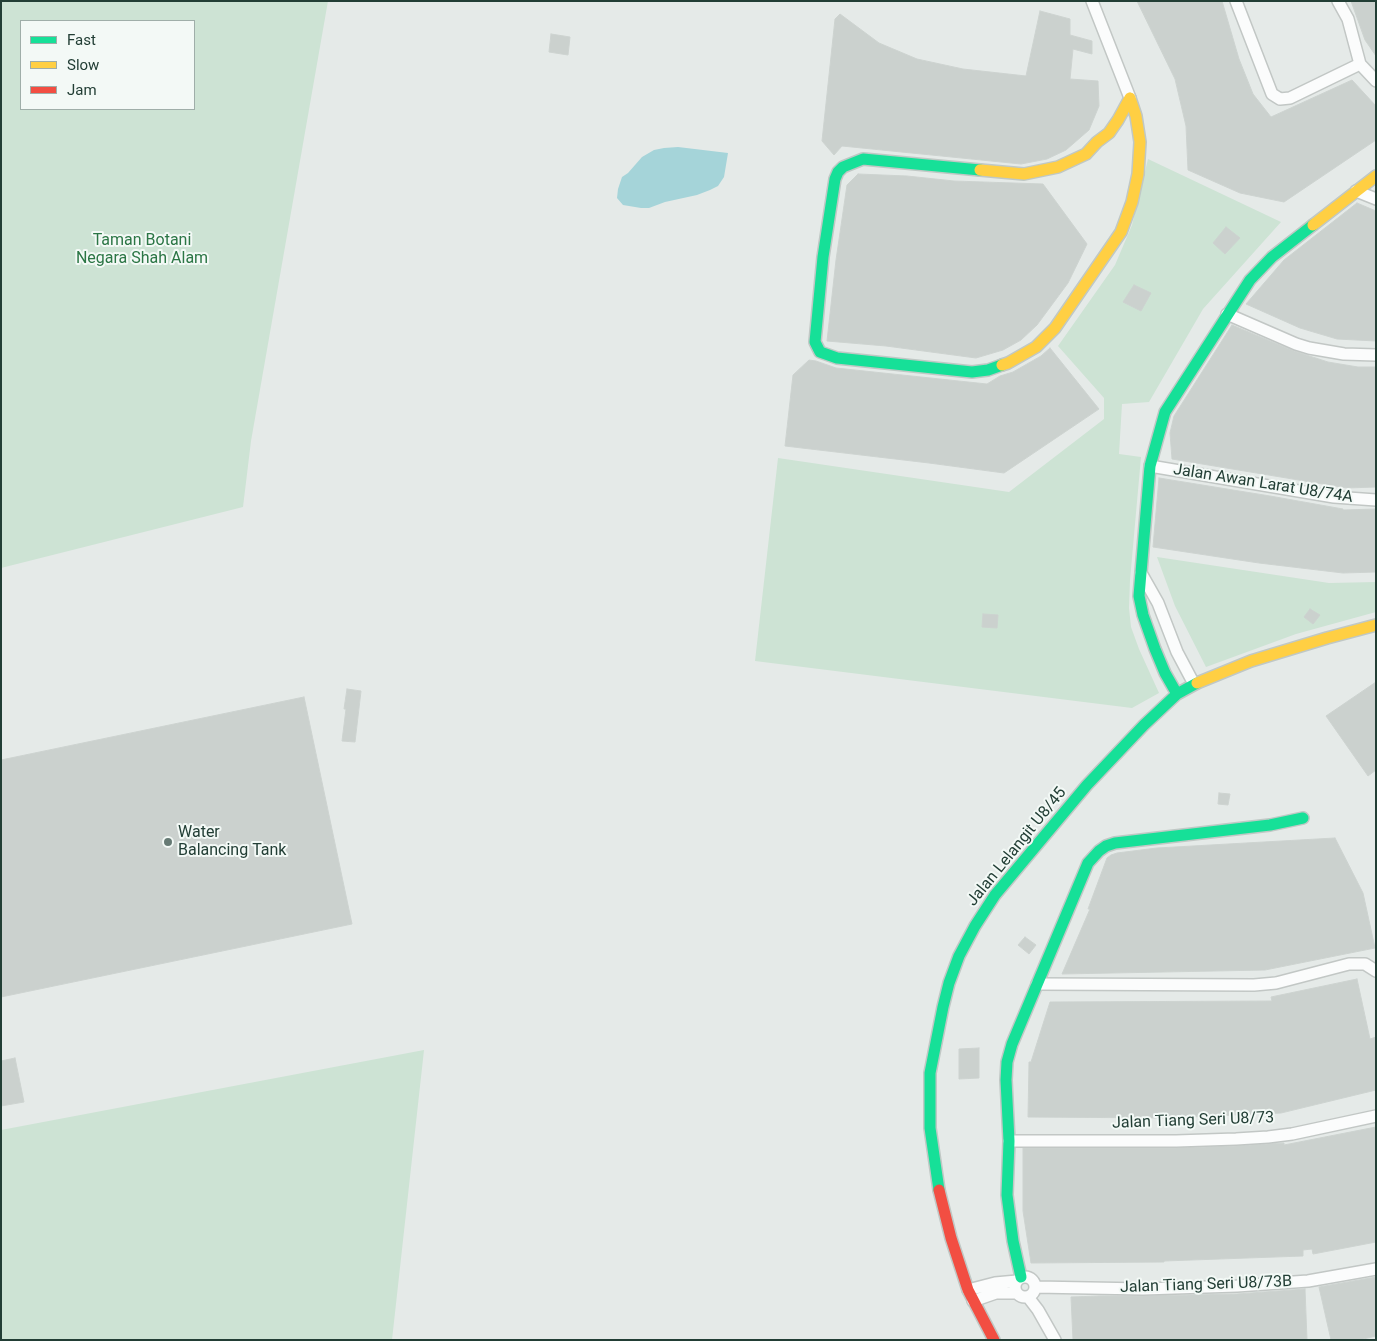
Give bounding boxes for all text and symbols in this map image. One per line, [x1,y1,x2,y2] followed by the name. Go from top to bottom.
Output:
[20,20,195,110] legend
[67,31,96,49] text: Fast
[67,56,99,74] text: Slow
[67,81,97,99] text: Jam
[76,231,208,269] park label: Taman Botani Negara Shah Alam
[1172,460,1354,508] street label: Jalan Awan Larat U8/74A
[963,784,1071,910] street label: Jalan Lelangit U8/45
[178,823,286,861] place label: Water Balancing Tank
[162,836,174,848] marker: Water Balancing Tank
[1112,1109,1274,1133] street label: Jalan Tiang Seri U8/73
[1120,1272,1292,1298] street label: Jalan Tiang Seri U8/73B

